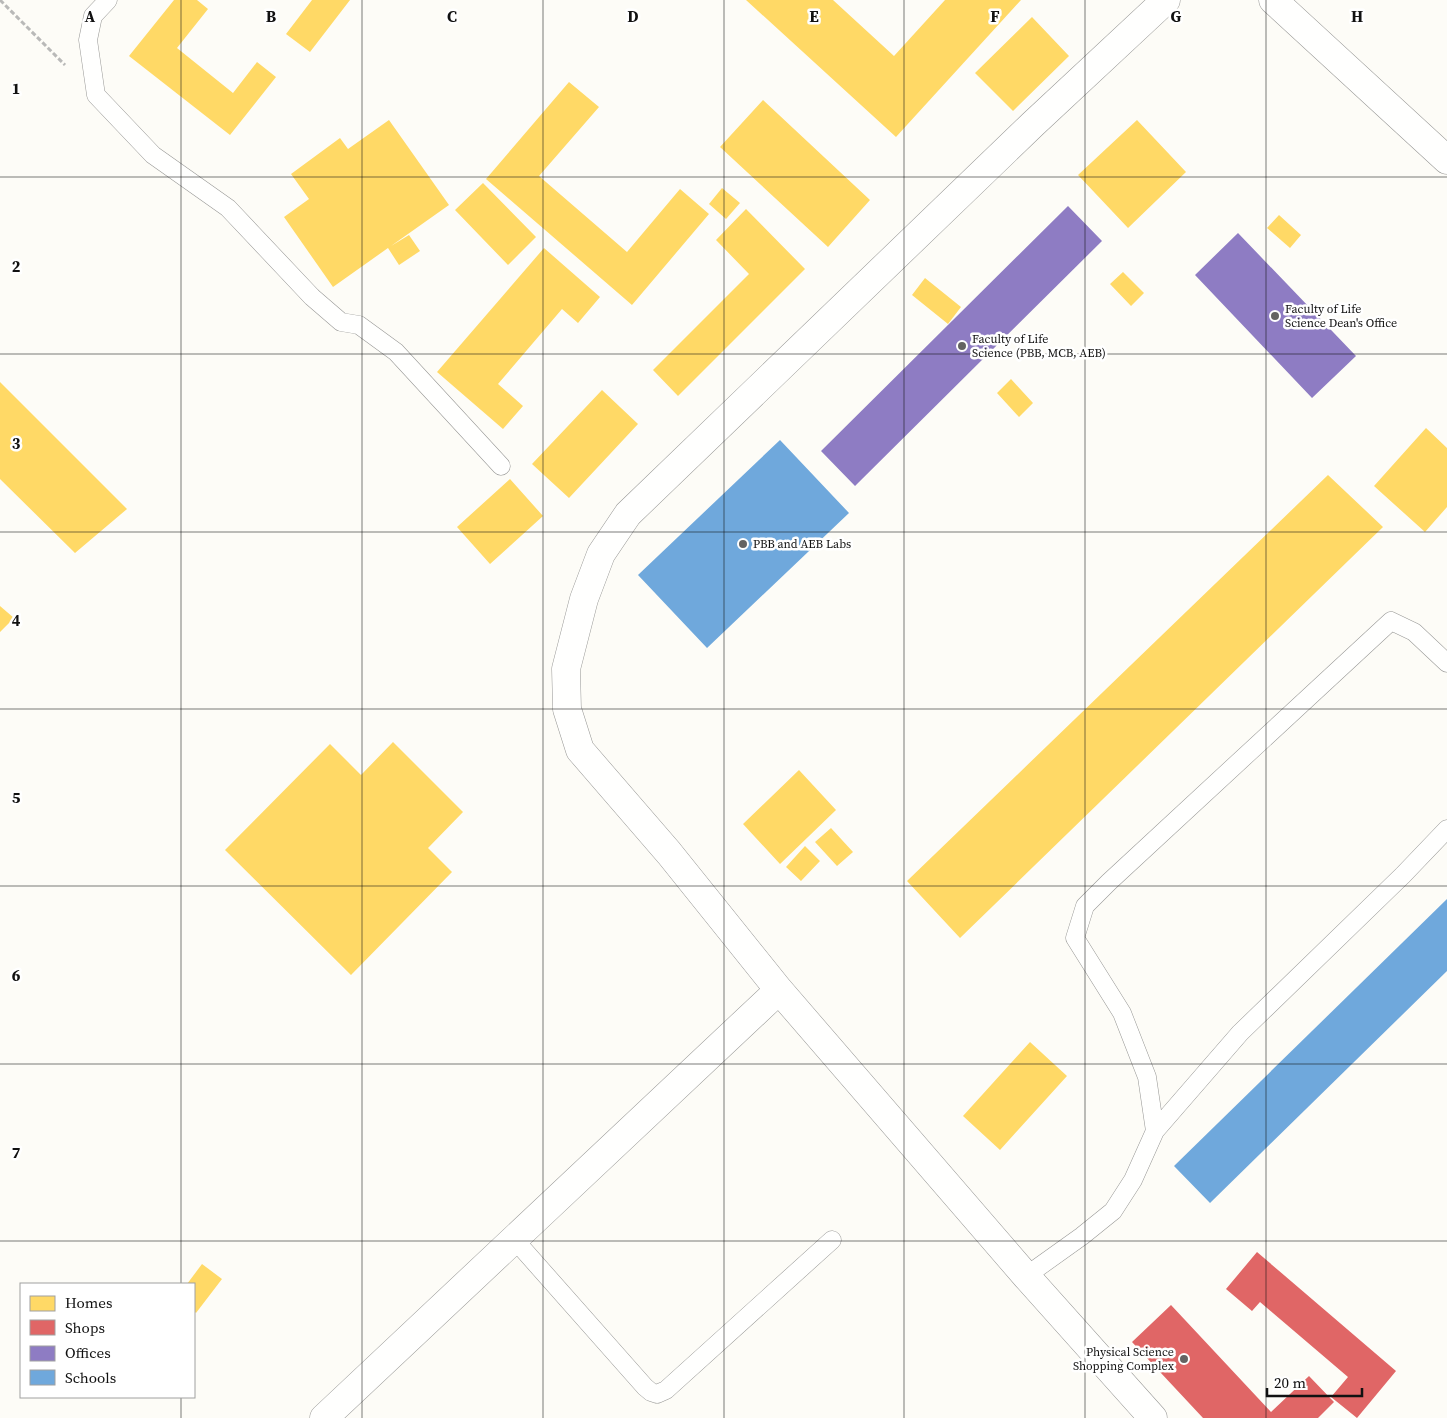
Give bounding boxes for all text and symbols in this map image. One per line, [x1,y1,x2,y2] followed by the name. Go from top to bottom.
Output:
[85,5,96,27] text: A
[266,5,277,27] text: B
[447,5,457,27] text: C
[627,5,639,27] text: D
[809,5,819,27] text: E
[990,5,1000,27] text: F
[1171,5,1182,27] text: G
[1351,5,1363,27] text: H
[12,77,20,99] text: 1
[12,255,21,277] text: 2
[1285,301,1397,331] place label: Faculty of Life Science Dean's Office
[1269,310,1281,322] marker: Faculty of Life Science Dean's Office
[972,331,1106,361] place label: Faculty of Life Science (PBB, MCB, AEB)
[956,340,968,352] marker: Faculty of Life Science (PBB, MCB, AEB)
[12,432,21,454] text: 3
[753,536,851,552] place label: PBB and AEB Labs
[737,538,749,550] marker: PBB and AEB Labs
[12,609,21,631] text: 4
[12,786,21,808] text: 5
[12,964,21,986] text: 6
[12,1141,21,1163] text: 7
[20,1283,195,1398] legend
[65,1292,112,1313] text: Homes
[65,1317,105,1338] text: Shops
[65,1342,111,1363] text: Offices
[1073,1344,1175,1374] place label: Physical Science Shopping Complex
[1178,1353,1190,1365] marker: Physical Science Shopping Complex
[1267,1366,1362,1398] scale bar
[65,1367,116,1388] text: Schools
[1274,1372,1306,1393] text: 20 m

